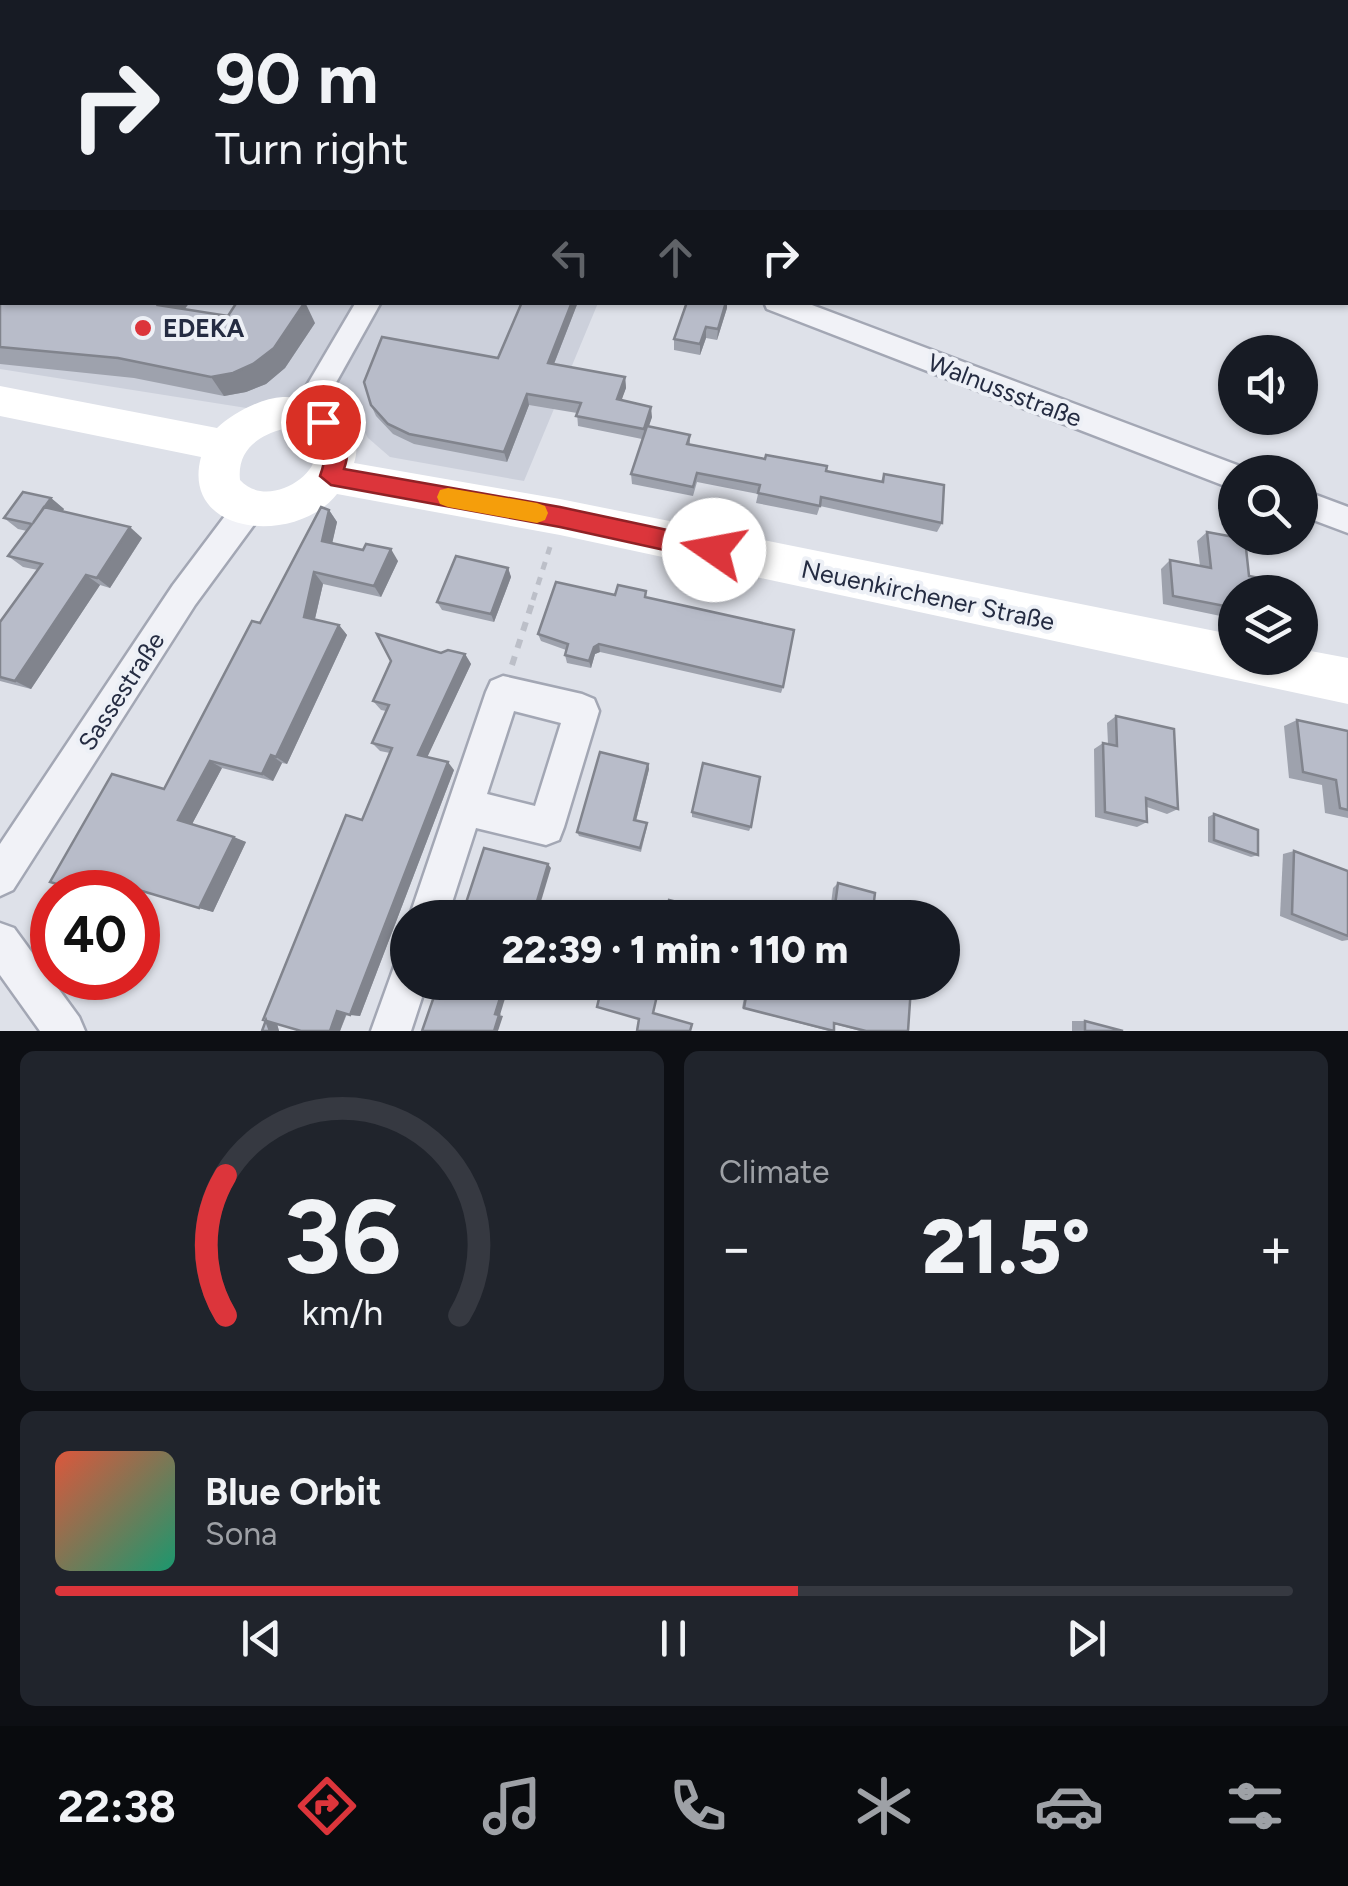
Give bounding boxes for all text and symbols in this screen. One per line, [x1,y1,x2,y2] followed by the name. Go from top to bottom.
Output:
[215,36,379,121] text: 90 m
[50,40,180,170] icon: right
[215,121,408,175] text: Turn right
[543,230,598,285] icon: left
[648,230,703,285] icon: ahead
[753,230,808,285] icon: right
[163,313,245,343] place label: EDEKA
[132,317,154,339] marker: EDEKA
[1218,335,1318,675] map controls
[1218,335,1318,435] button: sound
[924,347,1086,433] street label: Walnussstraße
[281,380,366,465] pin
[296,395,351,450] icon: arrive
[1218,455,1318,555] button: search
[662,498,766,602] position arrow
[799,554,1057,636] street label: Neuenkirchener Straße
[1218,575,1318,675] button: layers
[72,626,170,756] street label: Sassestraße
[30,870,160,1000] speed limit sign: 40
[502,927,848,973] text: 22:39 · 1 min · 110 m
[719,1153,830,1191] text: Climate
[283,1174,401,1299] text: 36
[922,1202,1090,1292] text: 21.5°
[719,1215,753,1281] text: −
[1259,1215,1293,1281] text: +
[301,1291,383,1334] text: km/h
[205,1469,381,1515] text: Blue Orbit
[205,1515,277,1553] text: Sona
[234,1611,289,1666] icon: previous
[646,1611,701,1666] icon: pause
[1059,1611,1114,1666] icon: next
[292,1771,362,1841] icon: directions
[477,1771,547,1841] icon: music
[663,1771,733,1841] icon: phone
[849,1771,919,1841] icon: climate
[1034,1771,1104,1841] icon: car
[1220,1771,1290,1841] icon: filters
[58,1779,176,1833] text: 22:38

